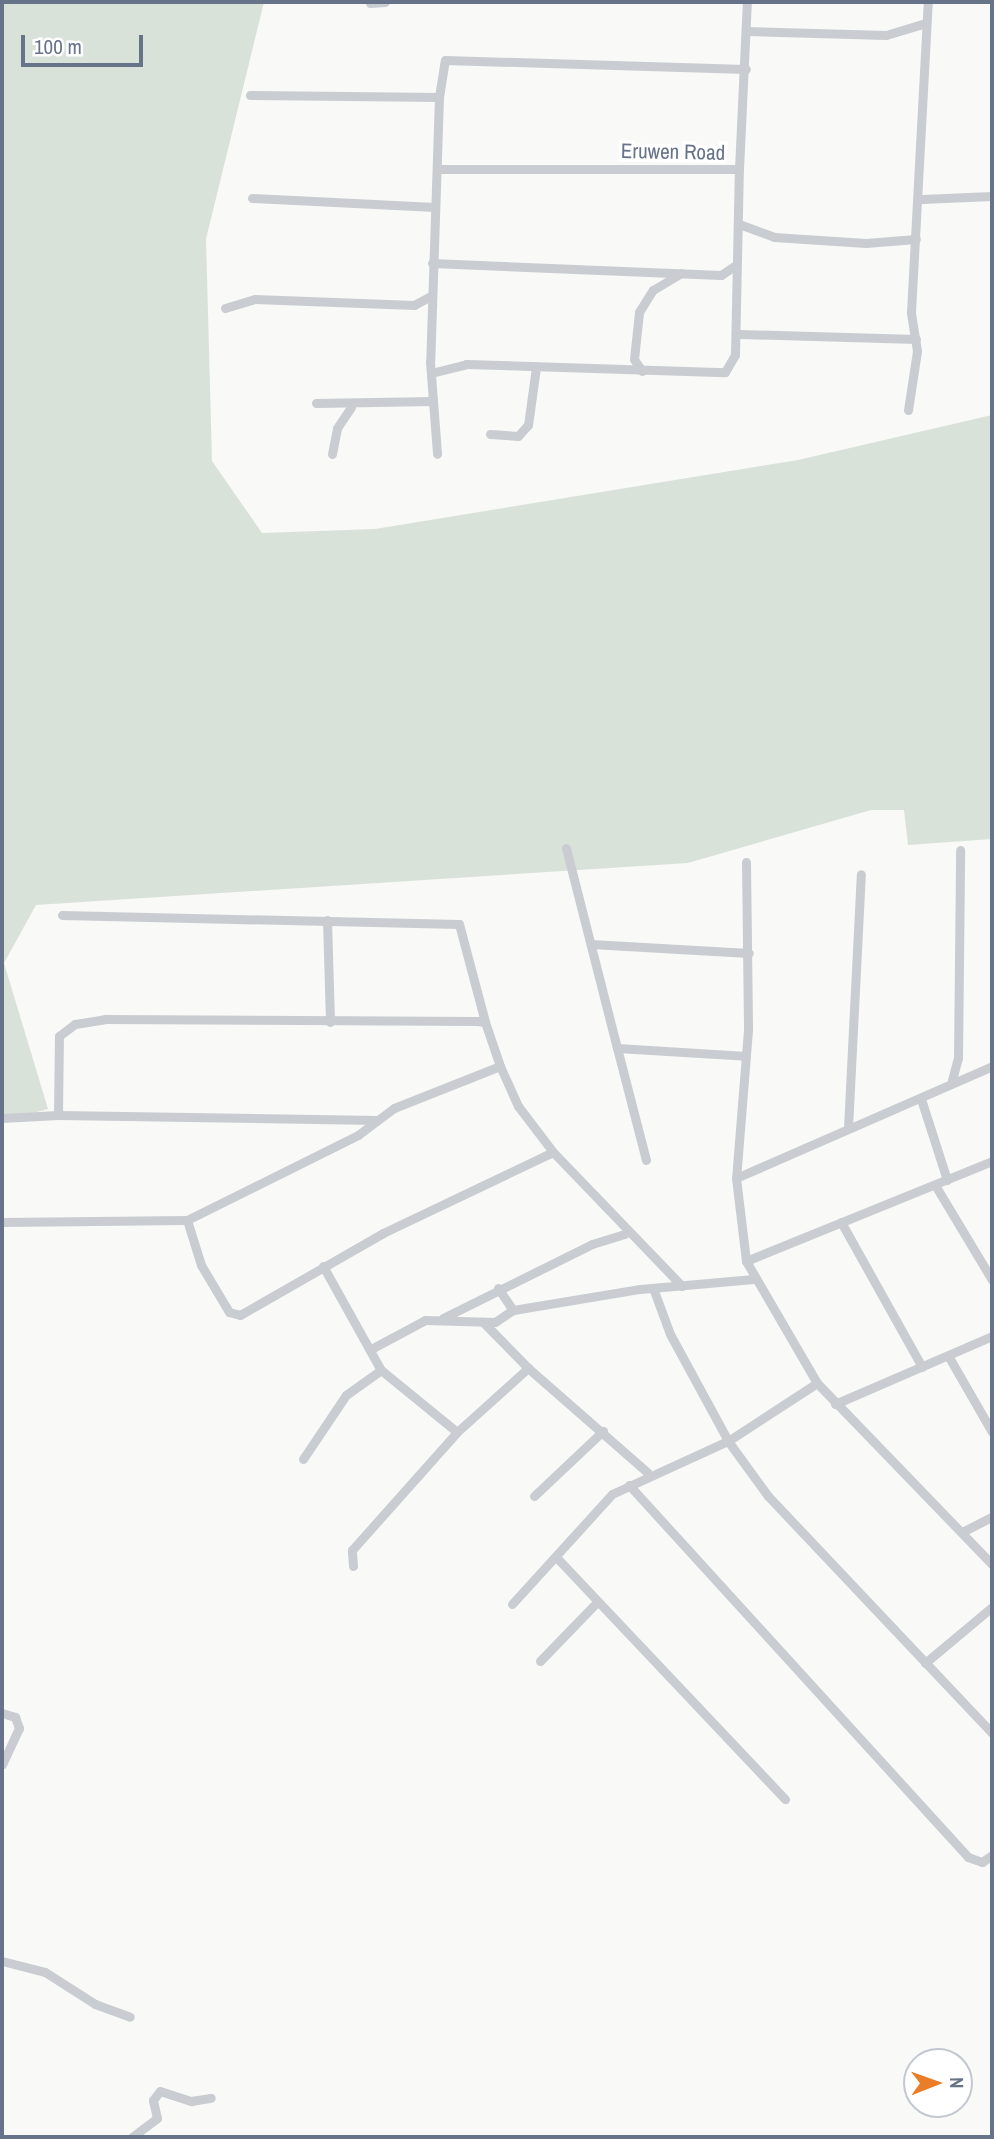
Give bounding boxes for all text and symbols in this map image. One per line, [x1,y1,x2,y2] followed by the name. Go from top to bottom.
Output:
[24,21,147,65] scale bar
[34,32,82,61] text: 100 m
[621,138,725,166] street label: Eruwen Road
[903,2048,973,2118] north arrow
[944,2077,970,2089] text: N

